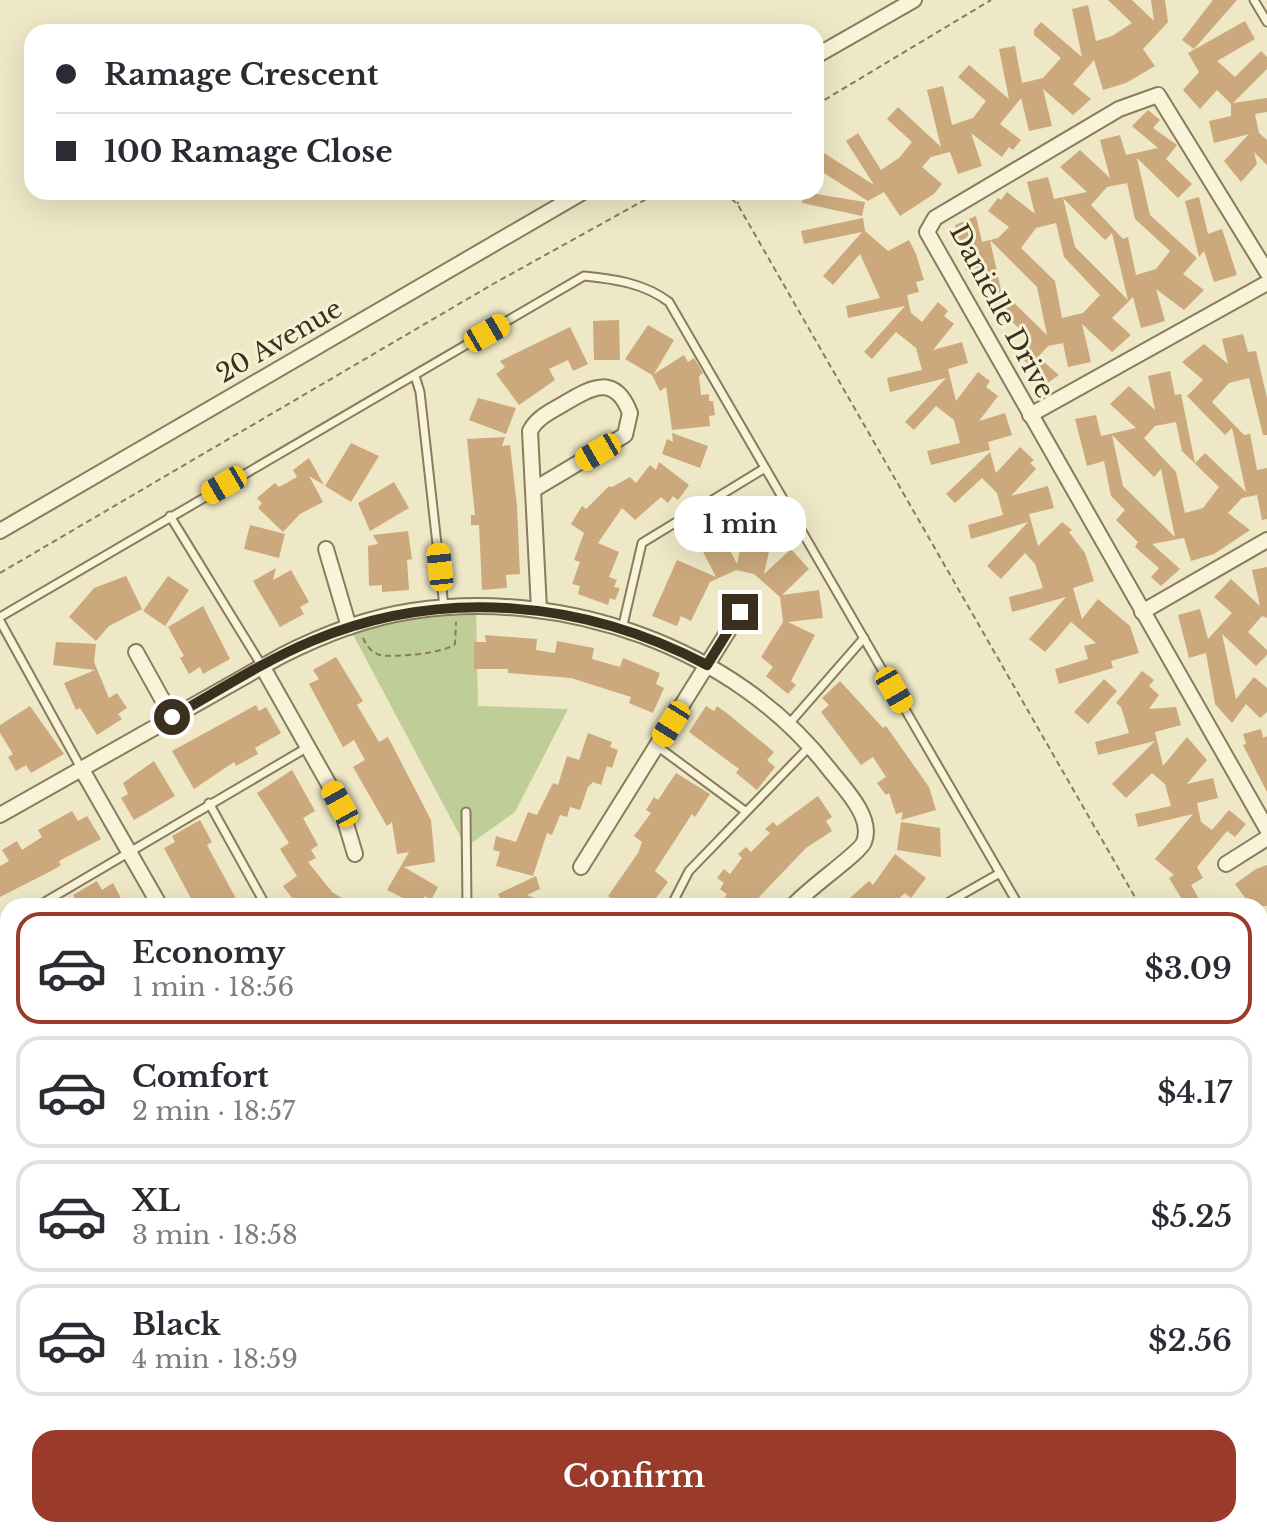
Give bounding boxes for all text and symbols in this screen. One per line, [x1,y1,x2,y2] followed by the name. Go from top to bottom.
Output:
[104,56,378,93] text: Ramage Crescent
[104,133,393,170] text: 100 Ramage Close
[943,219,1061,403] street label: Danielle Drive
[210,292,348,390] street label: 20 Avenue
[460,311,514,355] car
[571,430,625,474] car
[197,463,251,507] car
[674,496,806,552] callout: 1 min
[703,508,777,540] text: 1 min
[426,542,454,592] car
[722,594,758,630] route end
[872,663,916,717] car
[648,697,694,751] car
[154,699,190,735] route start
[318,777,362,831] car
[36,932,108,1004] icon: car
[132,934,285,971] text: Economy
[1145,950,1232,987] text: $3.09
[132,971,294,1003] text: 1 min · 18:56
[36,1056,108,1128] icon: car
[132,1058,269,1095] text: Comfort
[1157,1074,1232,1111] text: $4.17
[132,1095,295,1127] text: 2 min · 18:57
[36,1180,108,1252] icon: car
[132,1182,180,1219] text: XL
[1151,1198,1232,1235] text: $5.25
[132,1219,298,1251] text: 3 min · 18:58
[36,1304,108,1376] icon: car
[132,1306,220,1343] text: Black
[1148,1322,1232,1359] text: $2.56
[132,1343,298,1375] text: 4 min · 18:59
[32,1430,1236,1522] button: Confirm

